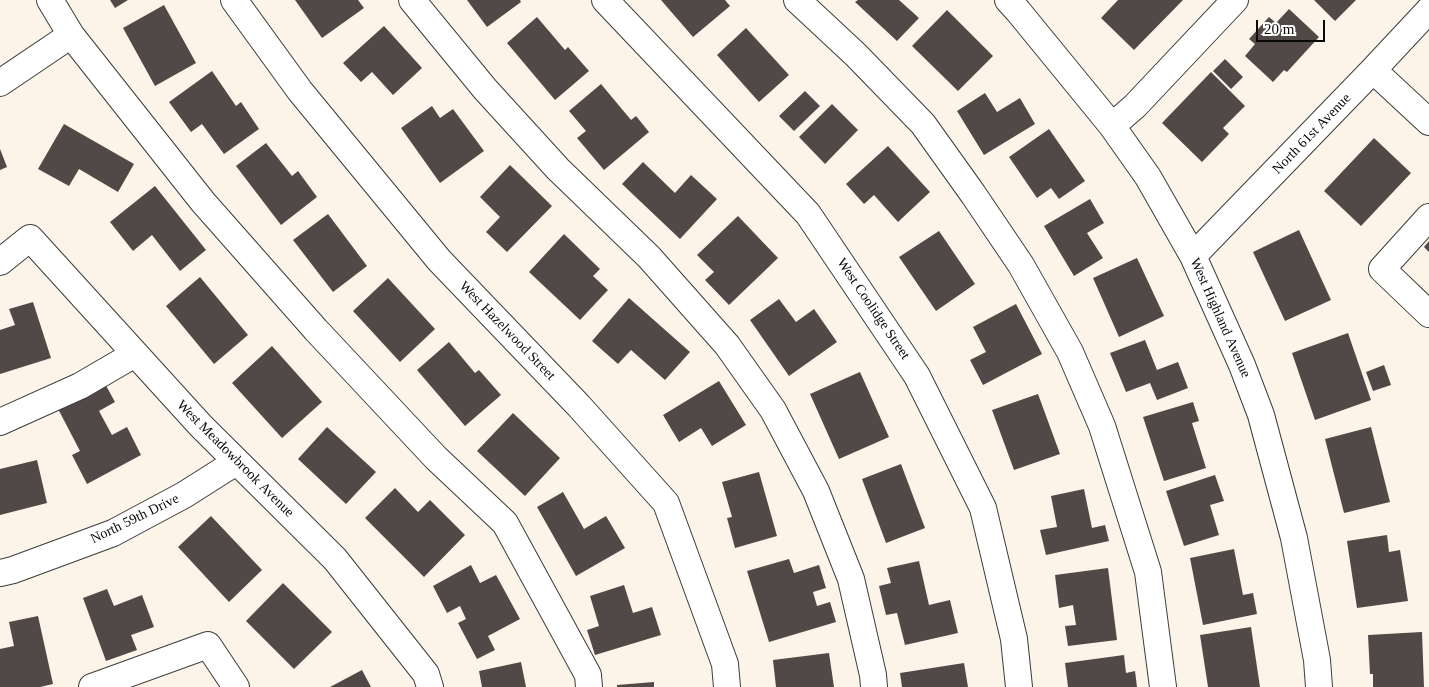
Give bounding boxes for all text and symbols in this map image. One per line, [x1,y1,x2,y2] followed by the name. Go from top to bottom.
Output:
[1259,10,1328,42] scale bar
[1264,21,1294,37] text: 20 m
[1269,90,1355,178] street label: North 61st Avenue
[833,255,913,363] street label: West Coolidge Street
[1186,256,1254,380] street label: West Highland Avenue
[455,278,559,384] street label: West Hazelwood Street
[173,397,297,521] street label: West Meadowbrook Avenue
[88,490,182,548] street label: North 59th Drive

